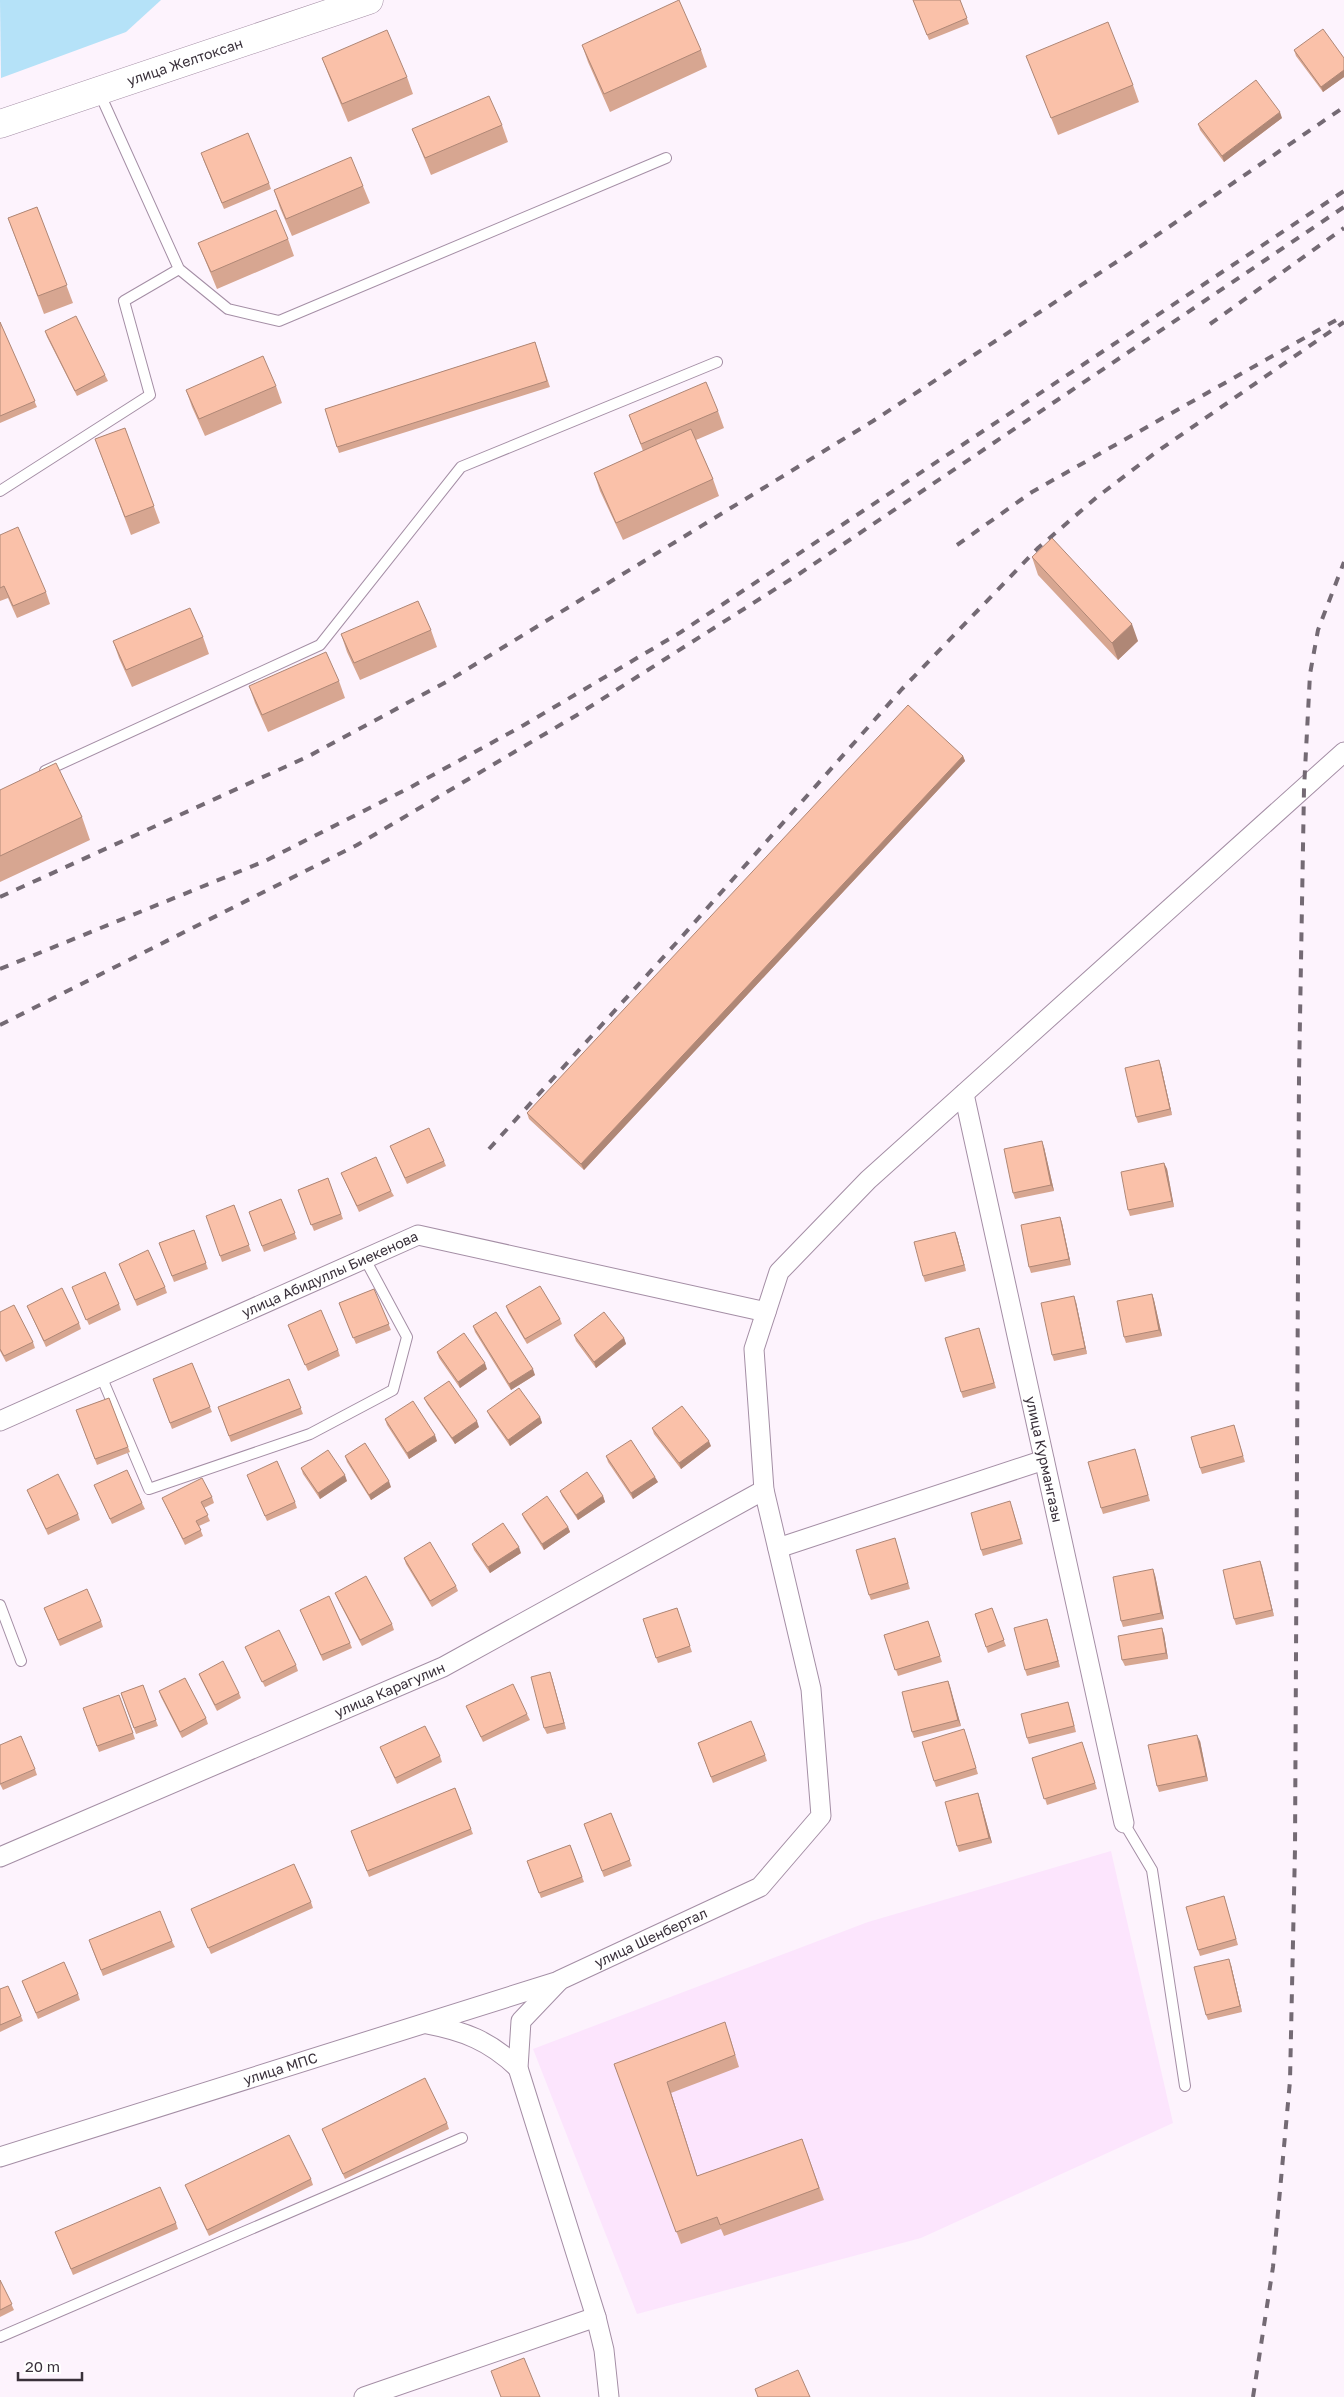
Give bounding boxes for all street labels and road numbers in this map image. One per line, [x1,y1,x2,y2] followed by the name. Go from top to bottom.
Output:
[125,34,245,89] street label: улица Желтоксан
[239,1227,421,1320] street label: улица Абидуллы Биекенова
[1023,1395,1067,1524] street label: улица Курмангазы
[332,1658,447,1721] street label: улица Карагулин
[591,1904,710,1971] street label: улица Шенбертал
[241,2049,319,2088] street label: улица МПС

